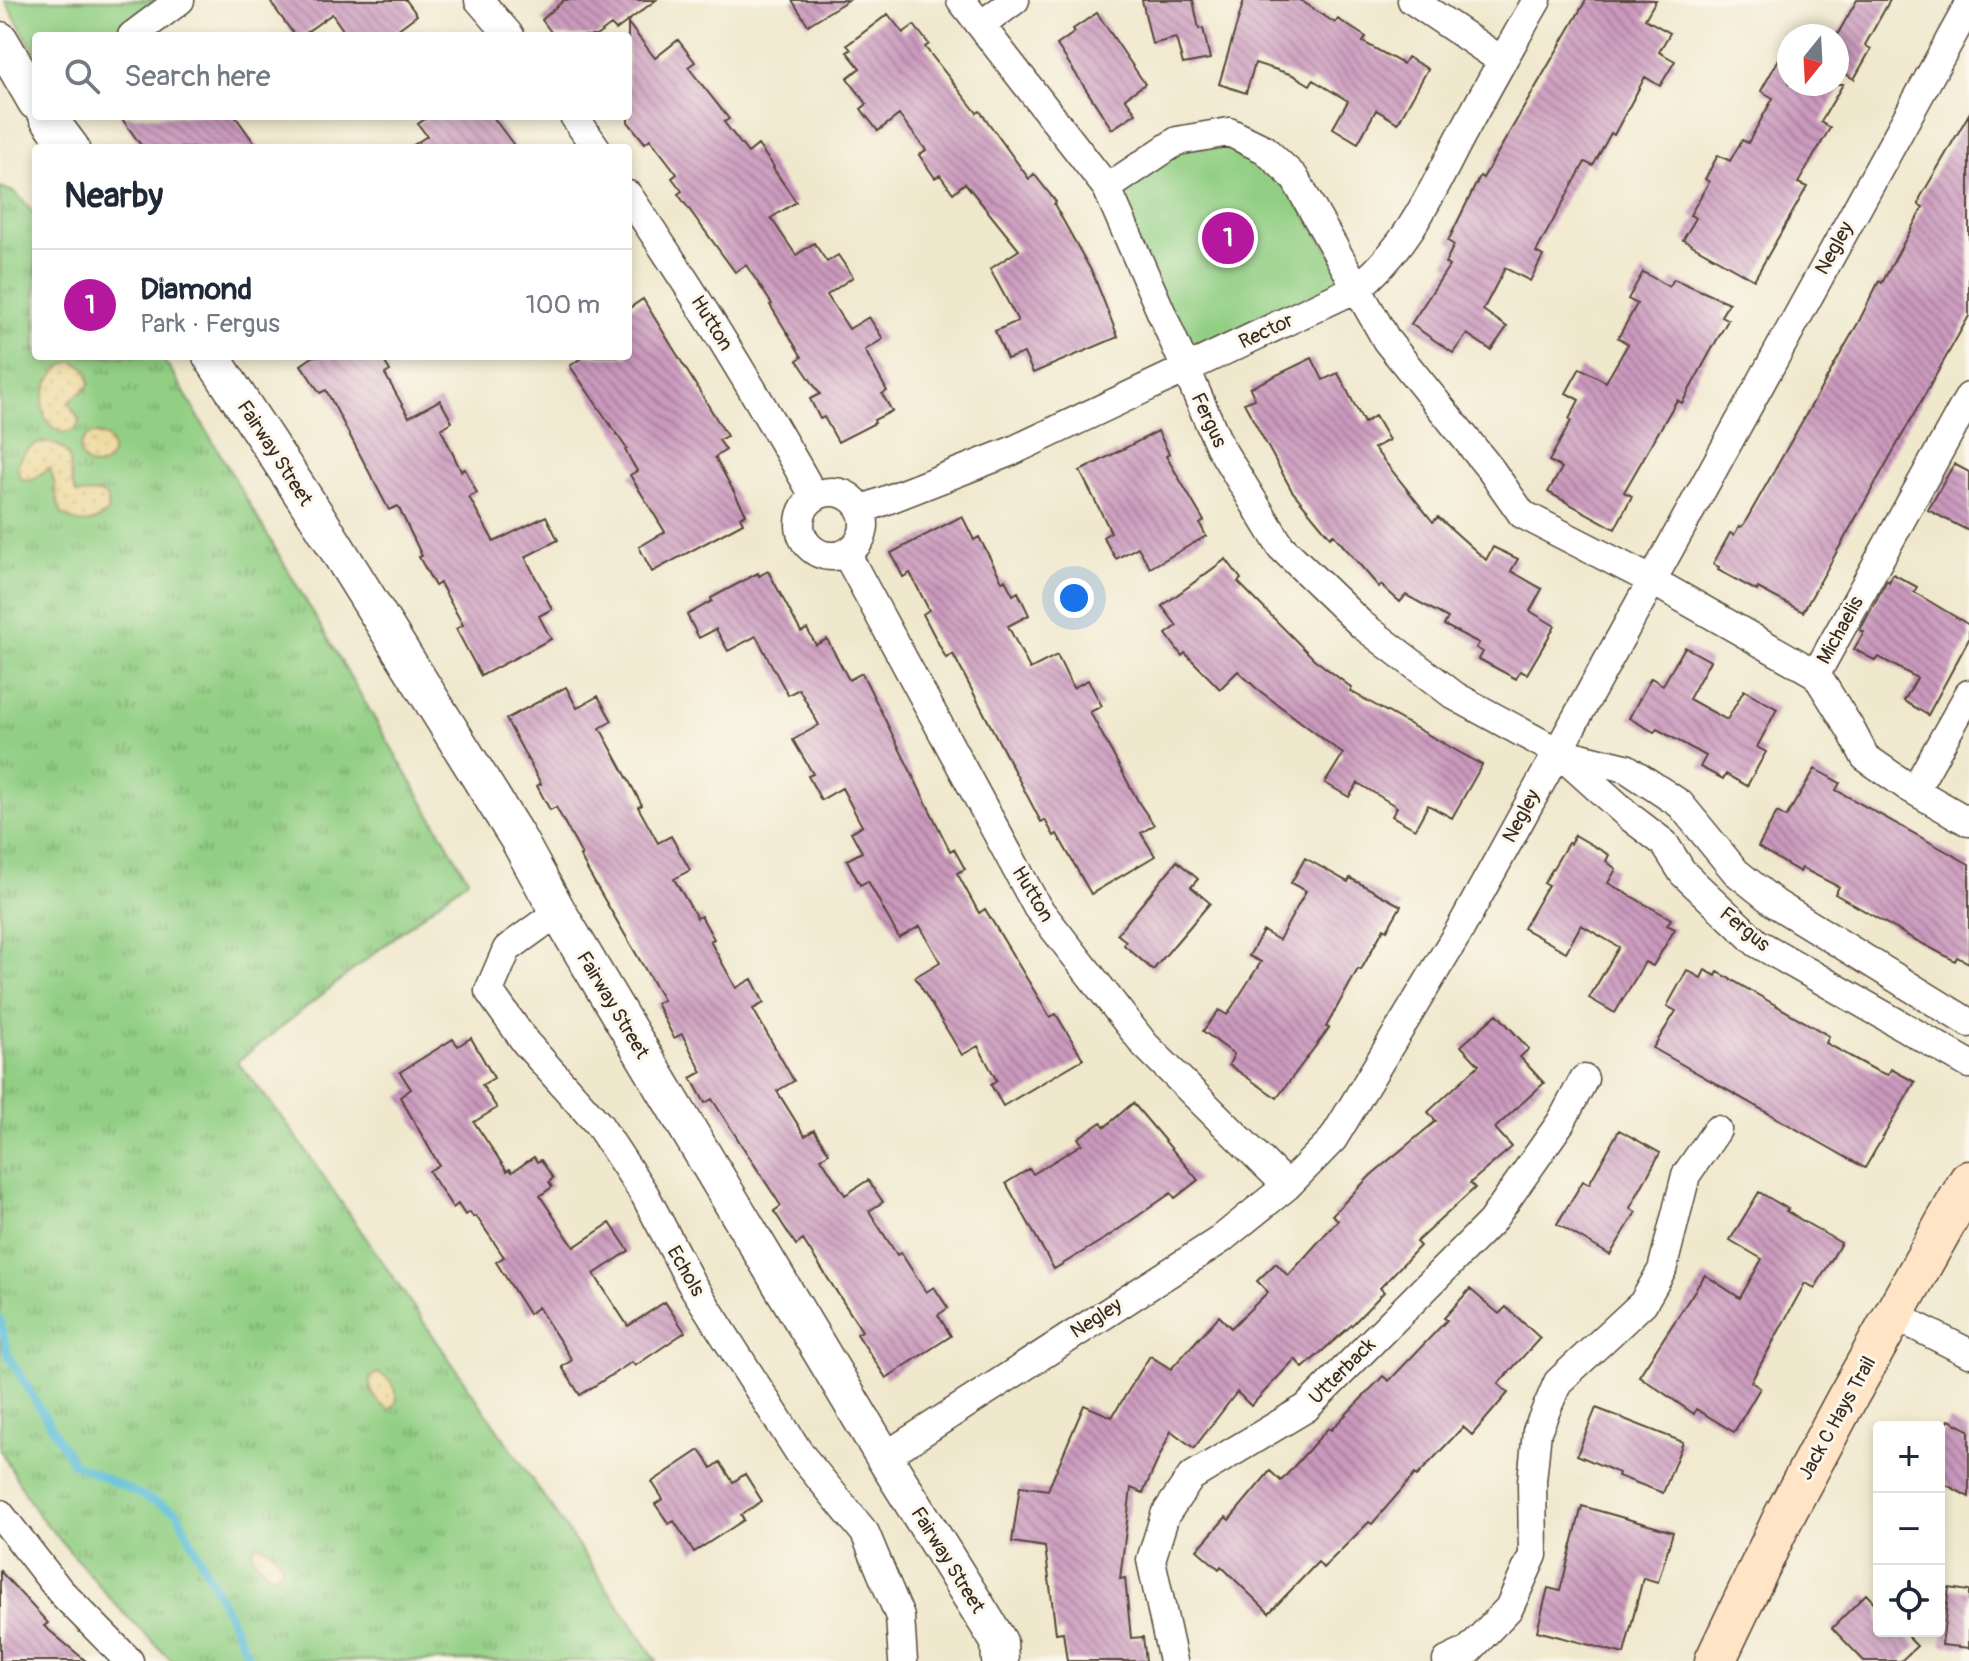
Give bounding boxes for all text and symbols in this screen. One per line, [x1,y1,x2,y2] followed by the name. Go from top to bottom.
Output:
[1777,24,1849,96] north arrow
[32,32,632,120] search box
[60,54,104,98] icon: search
[124,58,271,95] text: Search here
[64,175,163,218] text: Nearby
[1202,208,1254,268] pin: 1
[1809,217,1859,279] street label: Negley
[140,271,252,308] text: Diamond
[85,289,95,321] text: 1
[526,289,600,321] text: 100 m
[685,291,739,355] street label: Hutton
[140,308,280,340] text: Park · Fergus
[1235,308,1297,354] street label: Rector
[1186,389,1233,451] street label: Fergus
[232,396,319,511] street label: Fairway Street
[1054,578,1094,618] your location
[1811,592,1869,668] street label: Michaelis
[1497,785,1546,847] street label: Negley
[1007,862,1059,926] street label: Hutton
[1715,901,1775,957] street label: Fergus
[571,947,655,1064] street label: Fairway Street
[662,1241,710,1301] street label: Echols
[1065,1292,1127,1344] street label: Negley
[1303,1332,1381,1410] street label: Utterback
[1793,1352,1881,1484] street label: Jack C Hays Trail
[1873,1421,1945,1637] map controls
[1873,1421,1945,1493] button: +
[1873,1493,1945,1565] button: −
[905,1502,991,1619] street label: Fairway Street
[1873,1565,1945,1637] button: locate

